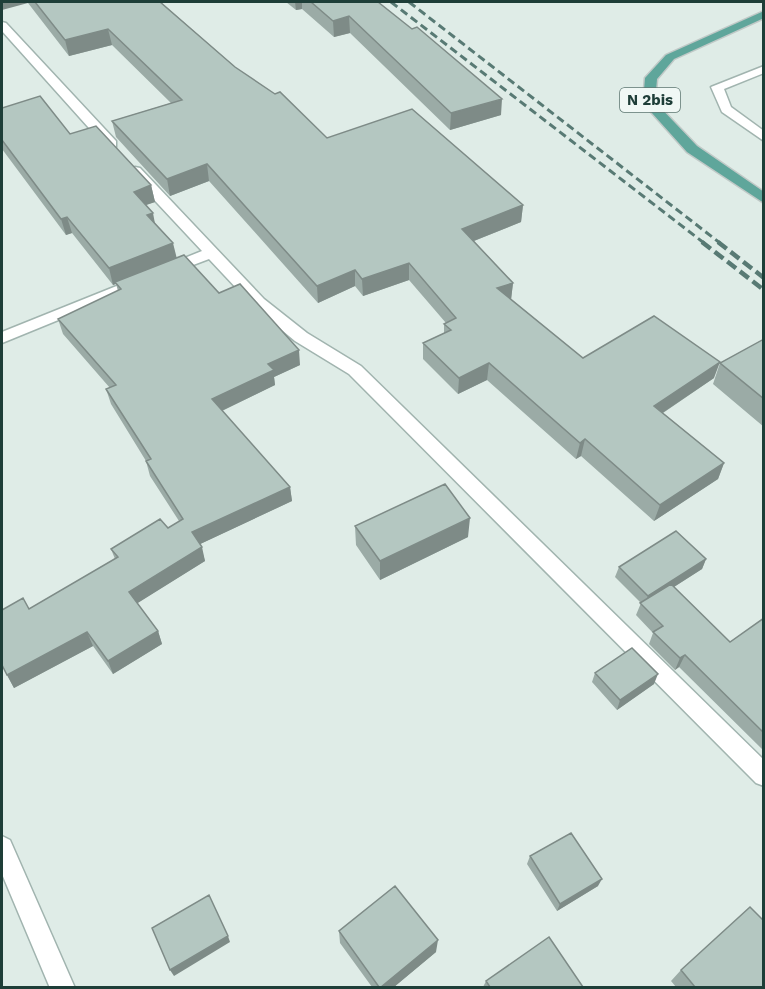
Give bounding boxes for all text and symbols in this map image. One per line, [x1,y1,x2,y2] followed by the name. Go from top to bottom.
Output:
[620,88,680,112] road number: N 2bis

